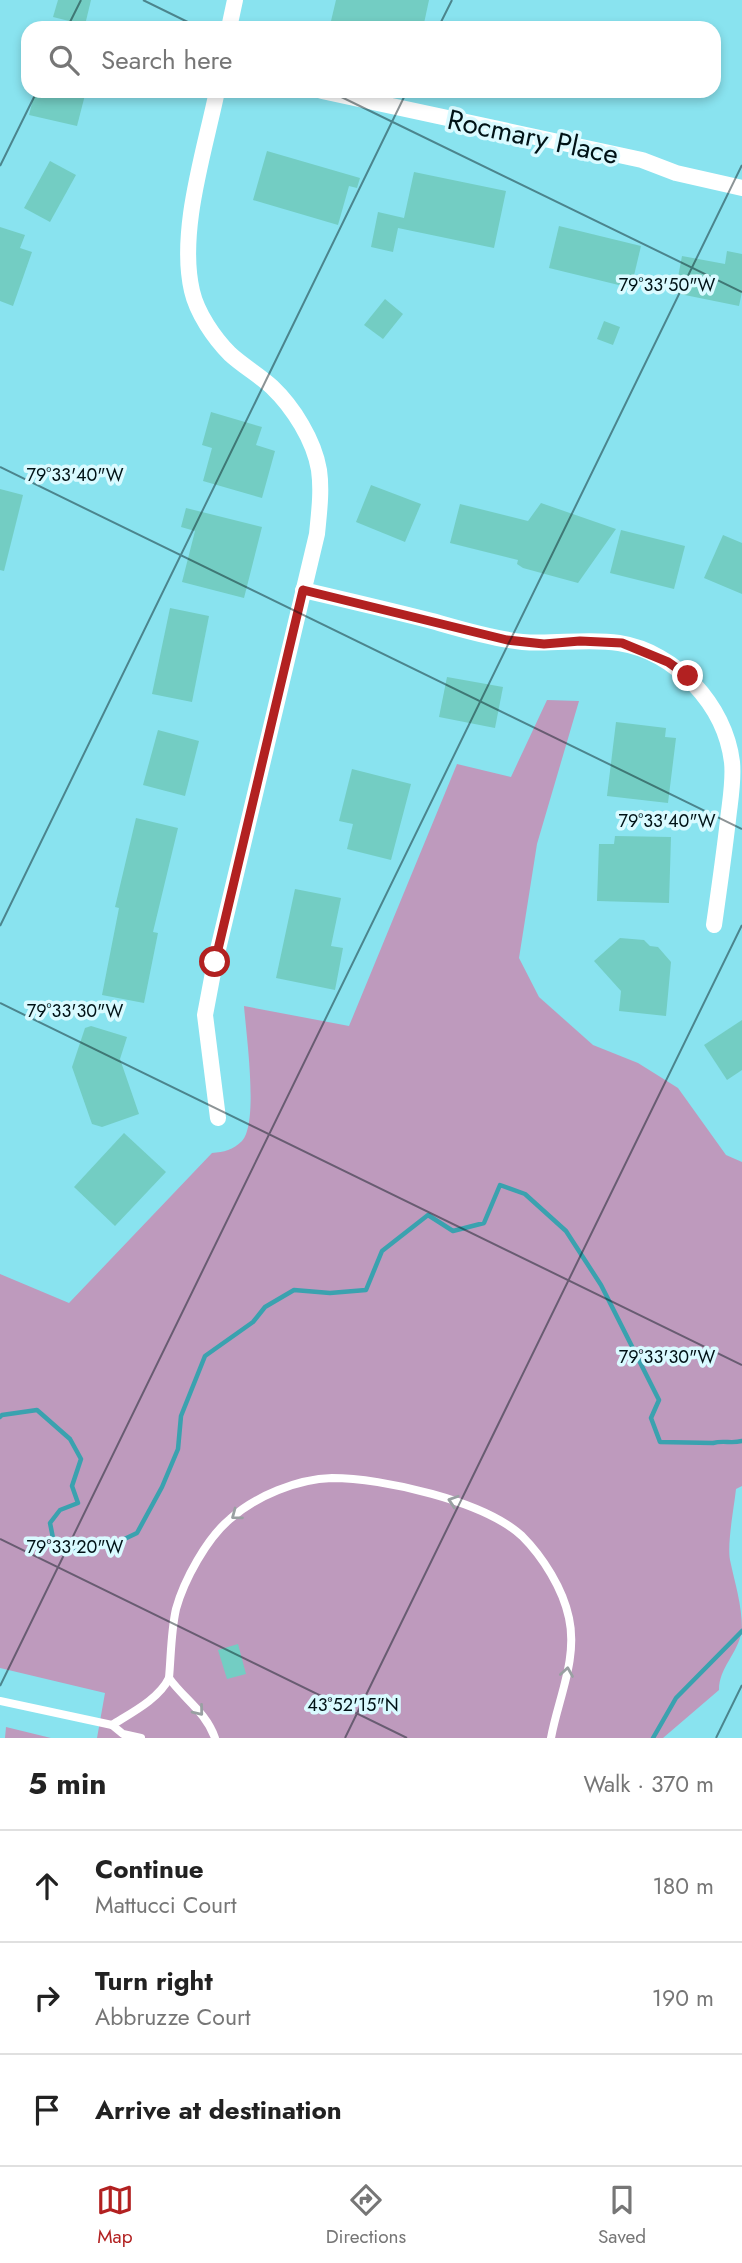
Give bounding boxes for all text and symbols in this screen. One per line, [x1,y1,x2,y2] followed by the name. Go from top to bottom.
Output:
[21,21,721,98] search box
[45,41,83,79] icon: search
[101,41,233,79] text: Search here
[444,99,622,175] street label: Rocmary Place
[619,272,716,298] text: 79°33'50"W
[26,462,124,488] text: 79°33'40"W
[672,660,703,691] route end
[618,808,716,834] text: 79°33'40"W
[199,946,230,977] route start
[27,998,123,1024] text: 79°33'30"W
[619,1344,715,1370] text: 79°33'30"W
[447,1495,459,1509] one-way arrow
[231,1507,244,1519] one-way arrow
[27,1534,124,1560] text: 79°33'20"W
[559,1666,574,1678] one-way arrow
[307,1692,399,1718] text: 43°52'15"N
[190,1704,203,1716] one-way arrow
[28,1762,106,1805] text: 5 min
[583,1767,714,1801] text: Walk · 370 m
[95,1850,204,1888] text: Continue
[28,1867,66,1905] icon: ahead
[652,1869,714,1903] text: 180 m
[95,1888,236,1922] text: Mattucci Court
[95,1962,213,2000] text: Turn right
[28,1979,66,2017] icon: right
[652,1981,714,2015] text: 190 m
[95,2000,250,2034] text: Abbruzze Court
[28,2091,66,2129] icon: arrive
[95,2091,342,2129] text: Arrive at destination
[96,2181,134,2250] tab: Map
[326,2181,406,2250] tab: Directions
[598,2181,646,2250] tab: Saved

